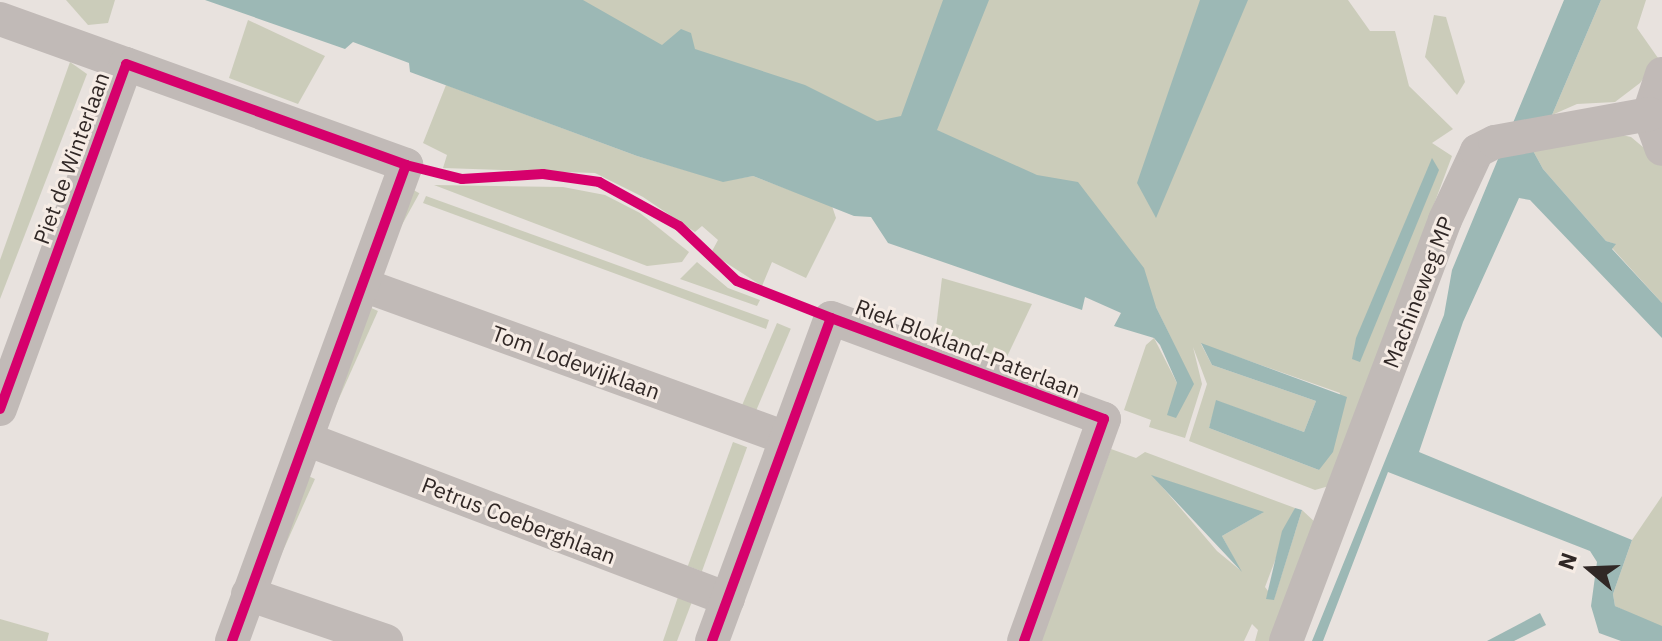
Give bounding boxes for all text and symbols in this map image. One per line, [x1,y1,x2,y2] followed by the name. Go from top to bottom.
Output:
[28,68,114,248] street label: Piet de Winterlaan
[1377,213,1459,371] street label: Machineweg MP
[852,293,1084,403] street label: Riek Blokland-Paterlaan
[488,319,664,405] street label: Tom Lodewijklaan
[418,471,620,569] street label: Petrus Coeberghlaan
[1550,529,1630,609] north arrow
[1551,549,1583,573] text: N

